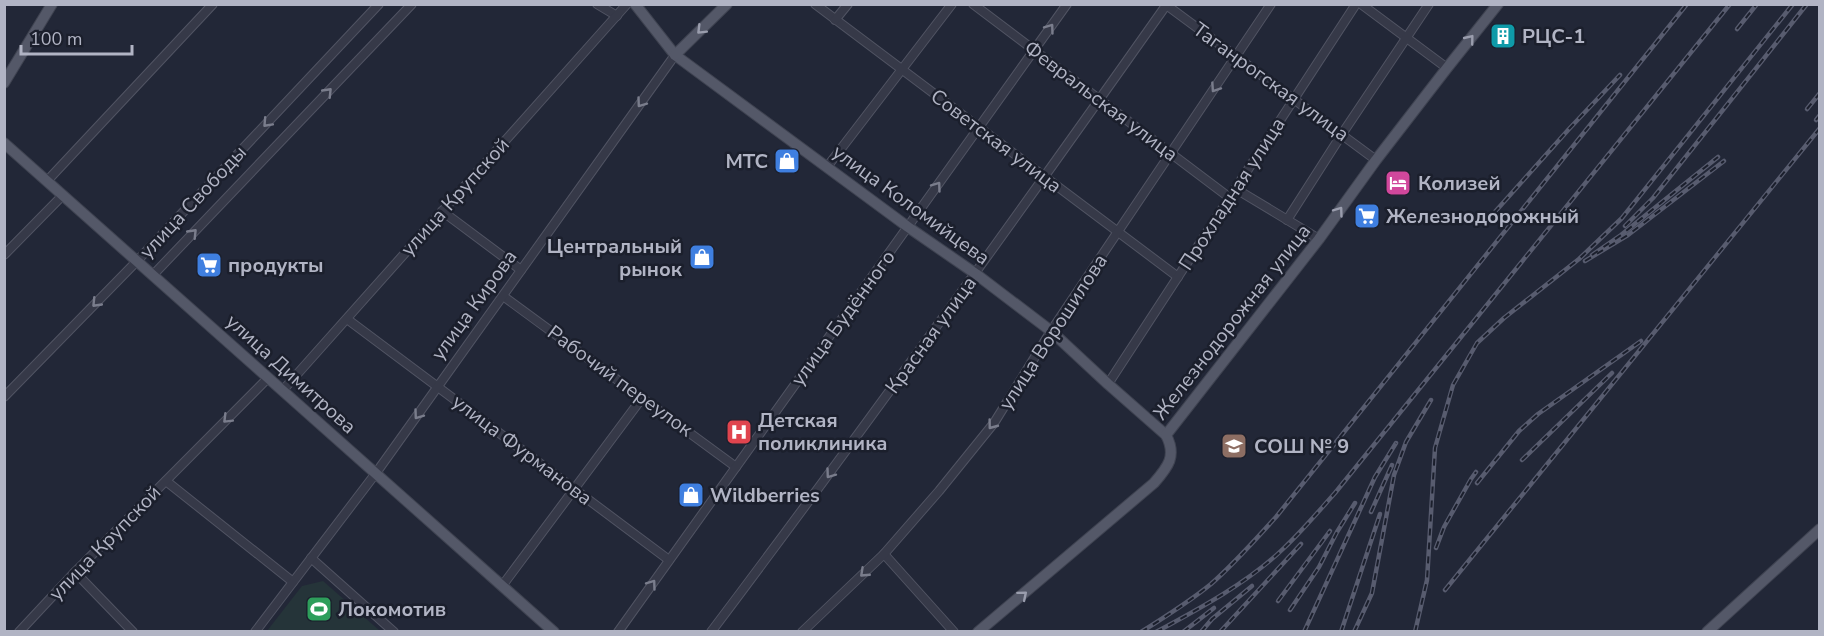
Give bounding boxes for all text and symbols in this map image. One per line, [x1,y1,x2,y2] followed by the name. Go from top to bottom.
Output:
[1187,16,1355,148] street label: Таганрогская улица
[21,18,132,56] scale bar
[1488,21,1518,51] building icon: РЦС-1
[698,22,709,33] one-way arrow
[1043,23,1054,34] one-way arrow
[1522,23,1585,50] place label: РЦС-1
[30,27,82,51] text: 100 m
[1019,34,1183,168] street label: Февральская улица
[1462,35,1473,46] one-way arrow
[1211,82,1223,92] one-way arrow
[925,83,1067,199] street label: Советская улица
[321,88,332,98] one-way arrow
[638,96,649,107] one-way arrow
[1172,112,1292,276] street label: Прохладная улица
[263,117,274,127] one-way arrow
[395,132,515,262] street label: улица Крупской
[827,139,995,271] street label: улица Коломийцева
[133,140,253,264] street label: улица Свободы
[772,146,802,176] shop icon: МТС
[725,148,768,175] place label: МТС
[1383,168,1413,198] hotel icon: Колизей
[1418,170,1501,197] place label: Колизей
[930,182,941,193] one-way arrow
[1352,201,1382,231] supermarket icon: Железнодорожный
[1386,203,1579,230] place label: Железнодорожный
[1332,207,1343,218] one-way arrow
[1147,218,1317,426] street label: Железнодорожная улица
[186,229,197,240] one-way arrow
[547,233,683,283] place label: Центральный рынок
[687,242,717,272] shop icon: Центральный рынок
[425,244,523,366] street label: улица Кирова
[785,245,901,391] street label: улица Будённого
[992,249,1114,415] street label: улица Ворошилова
[194,250,224,280] supermarket icon: продукты
[228,252,324,279] place label: продукты
[879,271,983,399] street label: Красная улица
[93,295,104,306] one-way arrow
[220,308,362,440] street label: улица Димитрова
[542,319,699,443] street label: Рабочий переулок
[446,388,598,512] street label: улица Фурманова
[758,407,888,457] place label: Детская поликлиника
[414,408,425,419] one-way arrow
[224,412,235,423] one-way arrow
[724,417,754,447] hospital icon: Детская поликлиника
[988,419,999,430] one-way arrow
[1219,431,1249,461] school or university icon: СОШ № 9
[1254,433,1349,460] place label: СОШ № 9
[826,467,837,478] one-way arrow
[43,479,167,607] street label: улица Крупской
[676,480,706,510] shop icon: Wildberries
[710,482,820,509] place label: Wildberries
[861,566,871,577] one-way arrow
[645,579,656,590] one-way arrow
[1016,591,1027,602] one-way arrow
[304,594,334,624] sports icon: Локомотив
[338,596,446,623] place label: Локомотив

